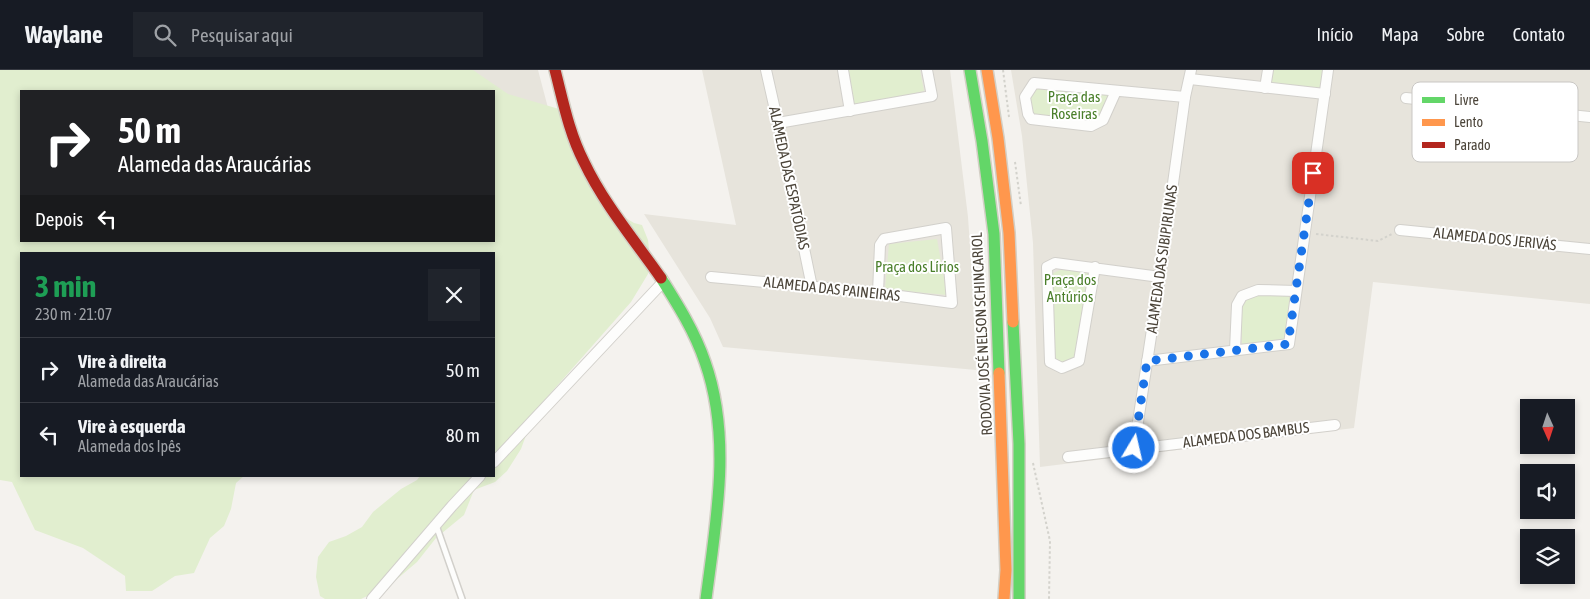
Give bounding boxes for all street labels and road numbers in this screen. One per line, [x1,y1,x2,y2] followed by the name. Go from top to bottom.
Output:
[766,105,813,251] street label: ALAMEDA DAS ESPATÓDIAS
[1143,184,1180,334] street label: ALAMEDA DAS SIBIPIRUNAS
[1433,224,1557,253] street label: ALAMEDA DOS JERIVÁS
[968,232,995,436] street label: RODOVIA JOSÉ NELSON SCHINCARIOL
[763,273,901,304] street label: ALAMEDA DAS PAINEIRAS
[1182,418,1310,451] street label: ALAMEDA DOS BAMBUS

